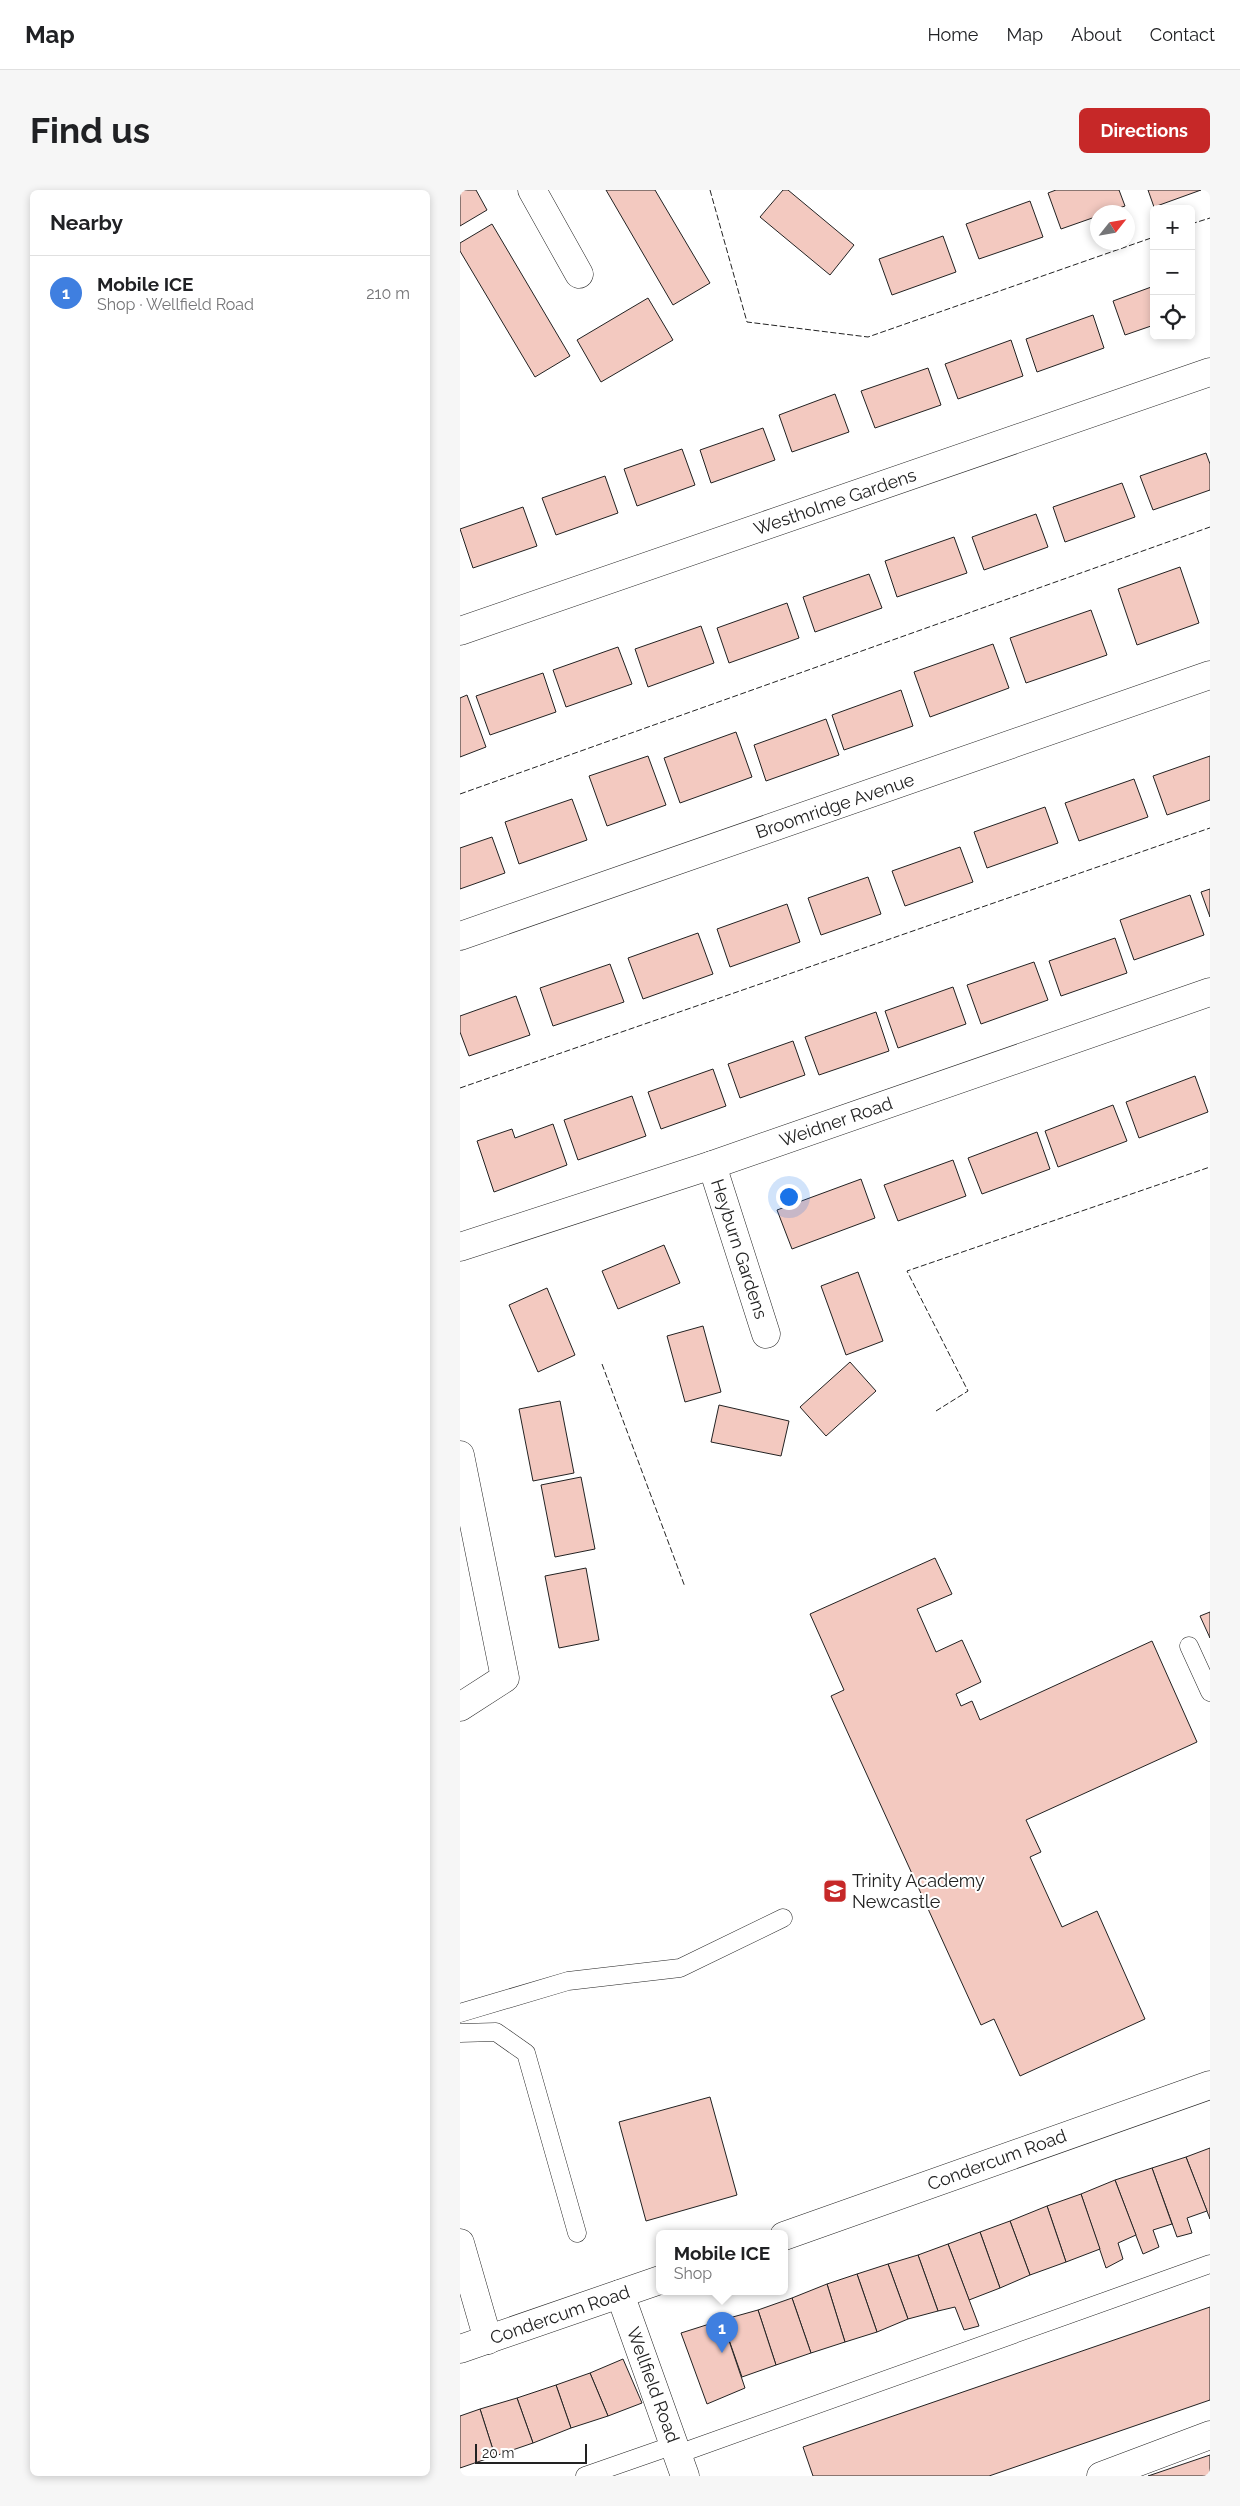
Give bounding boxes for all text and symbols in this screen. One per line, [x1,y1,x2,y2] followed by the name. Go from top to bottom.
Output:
[25,20,75,49] text: Map
[927,24,978,45] text: Home
[1006,24,1043,45] text: Map
[1071,24,1122,45] text: About
[1150,24,1215,45] text: Contact
[1079,108,1210,153] button: Directions
[30,110,150,151] text: Find us
[1090,205,1135,250] north arrow
[1150,205,1195,340] map controls
[1150,205,1195,250] button: +
[50,210,123,235] text: Nearby
[1150,250,1195,295] button: −
[97,273,194,295] text: Mobile ICE
[62,284,70,303] text: 1
[366,284,410,303] text: 210 m
[97,295,254,314] text: Shop · Wellfield Road
[1150,295,1195,340] button: locate
[751,464,919,539] street label: Westholme Gardens
[753,768,917,843] street label: Broomridge Avenue
[777,1092,895,1151] street label: Weidner Road
[707,1176,772,1322] street label: Heyburn Gardens
[776,1184,802,1210] your location
[852,1870,985,1912] place label: Trinity Academy Newcastle
[822,1878,848,1904] school or university icon: Trinity Academy Newcastle
[925,2125,1069,2194] street label: Condercum Road
[656,2230,788,2295] popup
[674,2242,770,2264] text: Mobile ICE
[674,2264,712,2283] text: Shop
[487,2281,632,2348] street label: Condercum Road
[706,2312,738,2353] pin: 1
[623,2324,684,2445] street label: Wellfield Road
[475,2441,588,2464] scale bar
[482,2445,514,2461] text: 20 m

